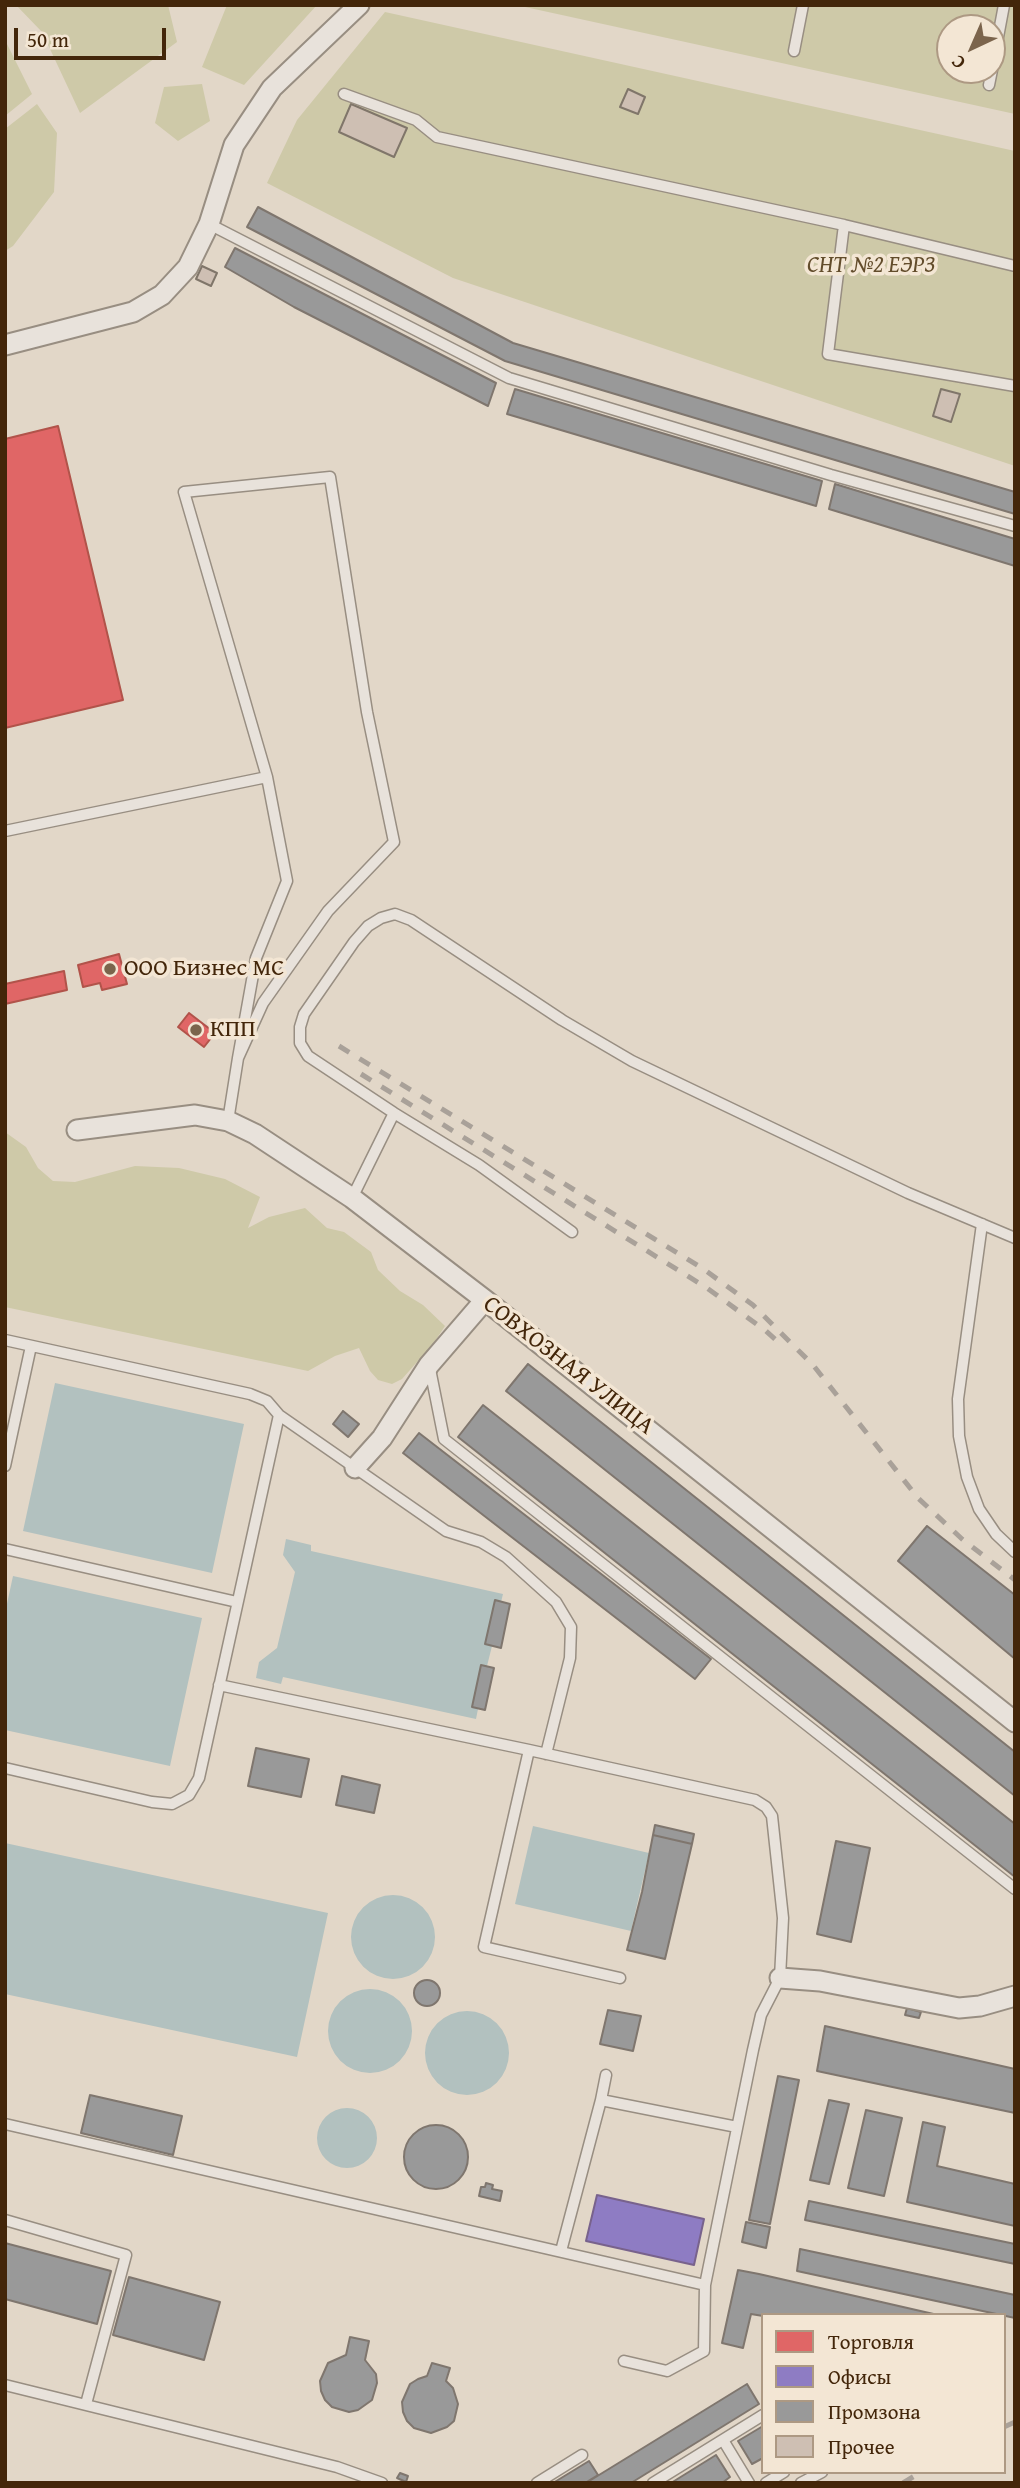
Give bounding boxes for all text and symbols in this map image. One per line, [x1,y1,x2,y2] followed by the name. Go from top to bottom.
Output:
[18,14,170,58] scale bar
[936,14,1006,84] north arrow
[27,24,69,55] text: 50 m
[944,49,971,76] text: С
[807,252,935,280] park label: СНТ №2 ЕЭРЗ
[124,955,284,983] place label: ООО Бизнес МС
[102,961,118,977] marker: ООО Бизнес МС
[210,1016,256,1044] place label: КПП
[188,1022,204,1038] marker: КПП
[477,1290,659,1442] street label: СОВХОЗНАЯ УЛИЦА
[761,2313,1006,2474] legend
[828,2326,914,2357] text: Торговля
[828,2361,891,2392] text: Офисы
[828,2396,921,2427] text: Промзона
[828,2431,895,2462] text: Прочее

